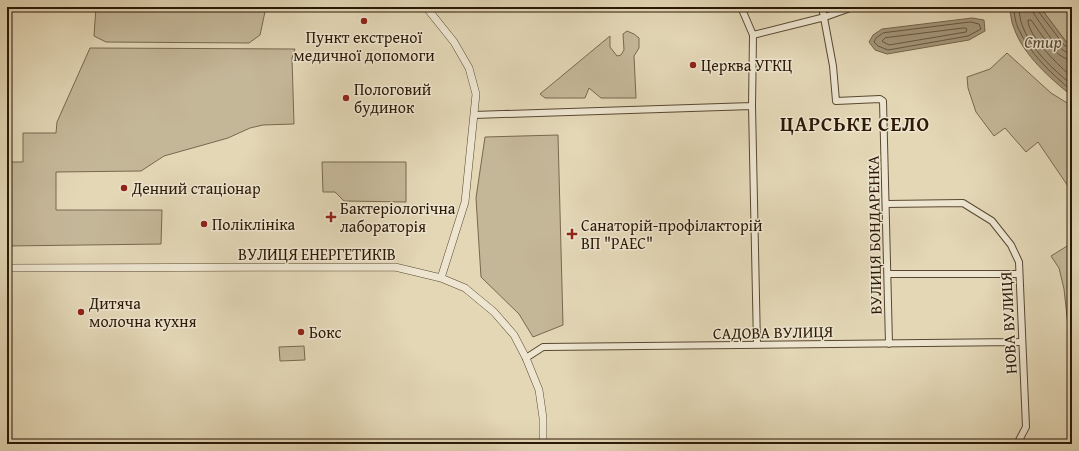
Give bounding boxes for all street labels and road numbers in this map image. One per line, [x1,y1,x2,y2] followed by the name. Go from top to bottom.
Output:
[861,155,887,315] street label: ВУЛИЦЯ БОНДАРЕНКА
[238,242,396,266] street label: ВУЛИЦЯ ЕНЕРГЕТИКІВ
[993,271,1023,375] street label: НОВА ВУЛИЦЯ
[713,319,834,345] street label: САДОВА ВУЛИЦЯ

